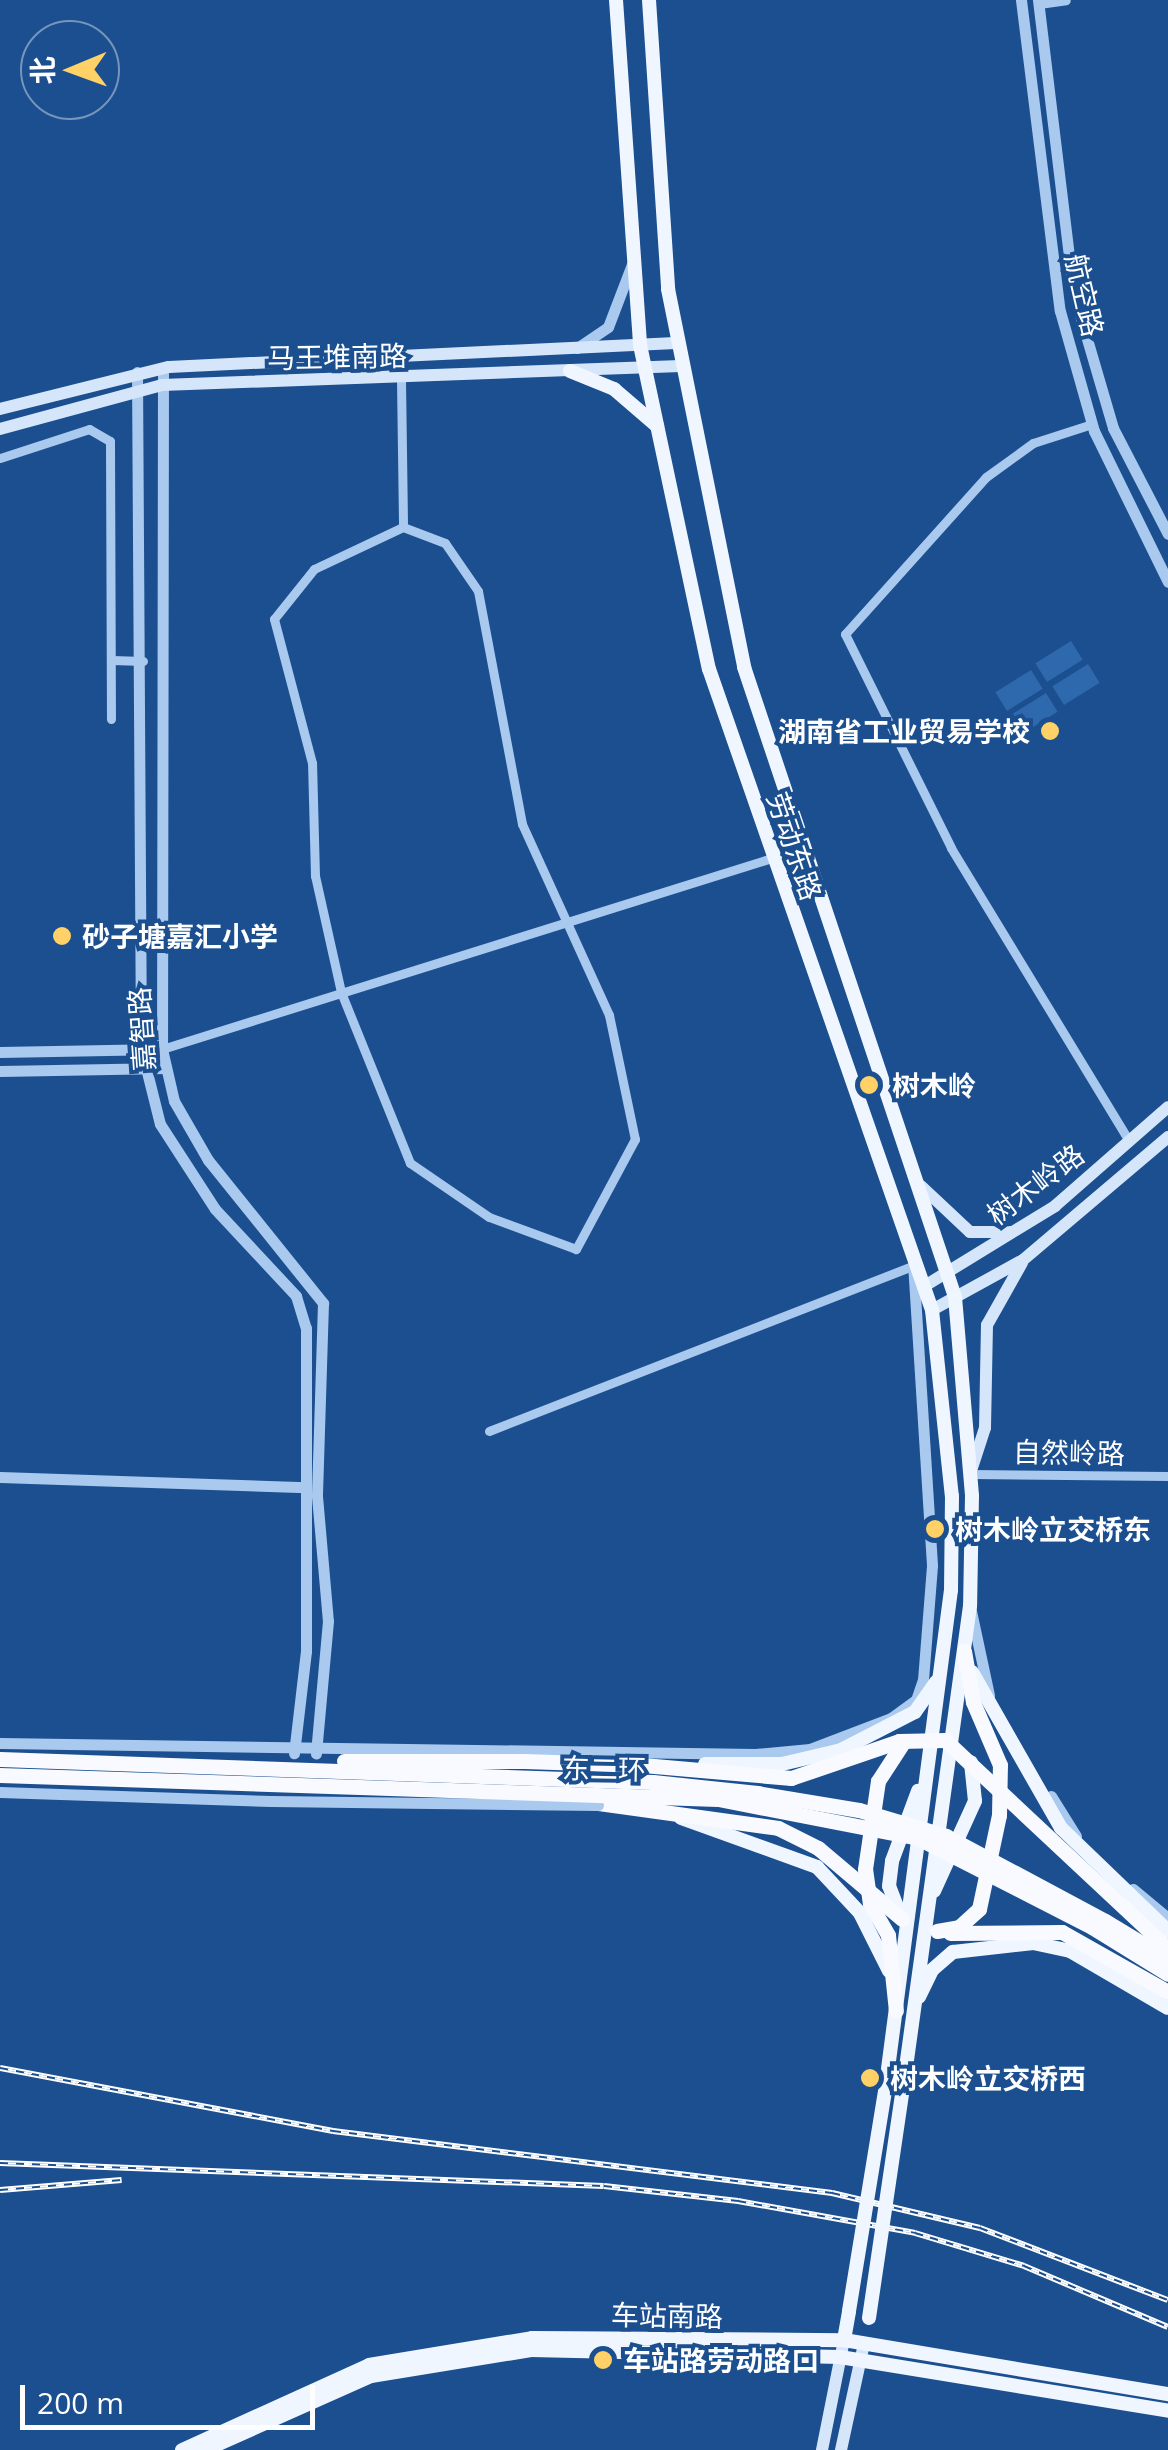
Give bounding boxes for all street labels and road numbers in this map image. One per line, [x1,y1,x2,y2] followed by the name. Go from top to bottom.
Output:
[1059,250,1111,340] street label: 航空路
[267,338,407,374] street label: 马王堆南路
[761,788,829,904] street label: 劳动东路
[121,986,161,1072] street label: 嘉智路
[980,1137,1090,1231] street label: 树木岭路
[1013,1434,1125,1470] street label: 自然岭路
[562,1750,646,1786] street label: 东二环
[611,2297,723,2333] street label: 车站南路

